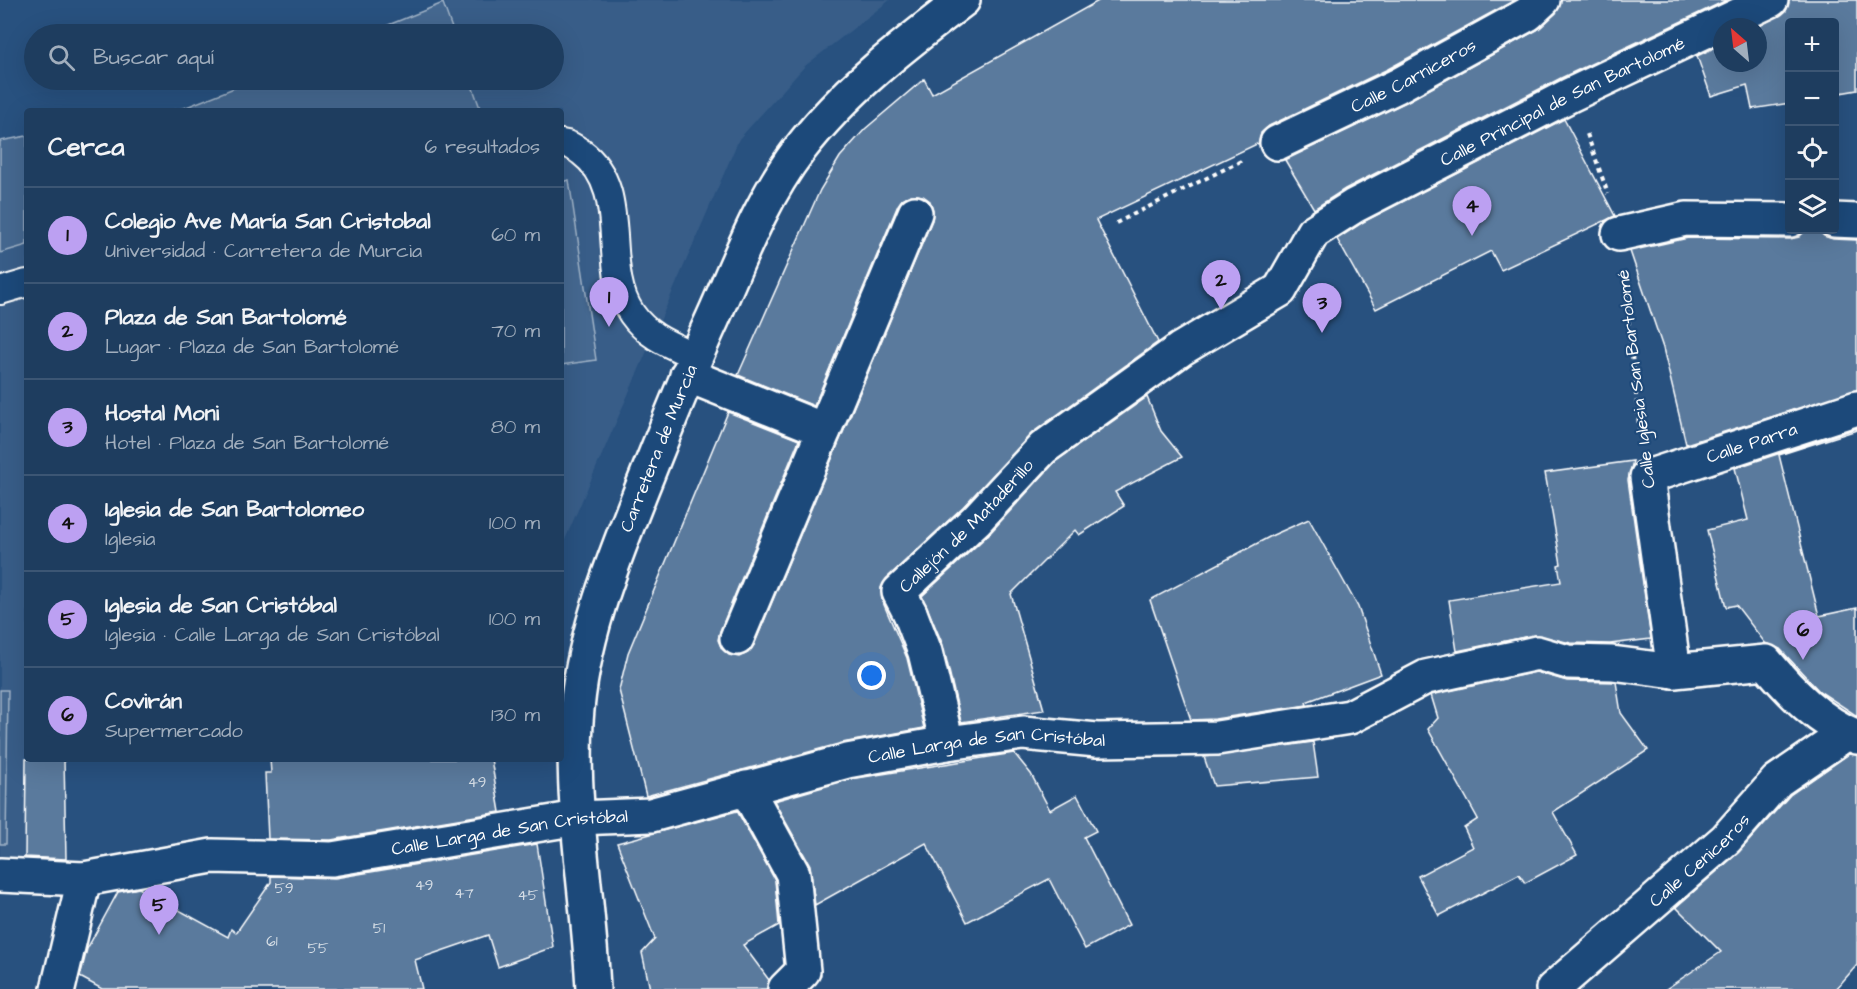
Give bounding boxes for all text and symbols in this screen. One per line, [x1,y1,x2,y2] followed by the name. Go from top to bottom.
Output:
[1713,18,1767,72] north arrow
[1785,18,1839,234] map controls
[1785,18,1839,72] button: +
[24,24,564,90] search box
[1435,30,1689,172] street label: Calle Principal de San Bartolomé
[1346,32,1480,119] street label: Calle Carniceros
[45,41,78,74] icon: search
[93,42,214,73] text: Buscar aquí
[1785,72,1839,126] button: −
[1785,126,1839,180] button: locate
[48,129,125,165] text: Cerca
[424,133,540,161] text: 6 resultados
[1785,180,1839,234] button: layers
[1452,186,1492,236] pin: 4
[105,206,431,237] text: Colegio Ave María San Cristobal
[66,221,69,249] text: 1
[491,221,540,249] text: 60 m
[105,237,422,265] text: Universidad · Carretera de Murcia
[1202,260,1240,310] pin: 2
[1610,268,1663,490] street label: Calle Iglesia San Bartolomé
[590,278,628,327] pin: 1
[1302,284,1342,333] pin: 3
[105,302,347,333] text: Plaza de San Bartolomé
[62,317,73,345] text: 2
[492,317,540,345] text: 70 m
[105,333,399,361] text: Lugar · Plaza de San Bartolomé
[613,361,703,536] street label: Carretera de Murcia
[105,398,219,429] text: Hostal Moni
[62,413,73,441] text: 3
[491,413,540,441] text: 80 m
[1703,416,1800,469] street label: Calle Parra
[105,429,389,457] text: Hotel · Plaza de San Bartolomé
[893,453,1039,599] street label: Callejón de Mataderillo
[105,494,364,525] text: Iglesia de San Bartolomeo
[61,509,74,537] text: 4
[489,509,540,537] text: 100 m
[105,525,156,553] text: Iglesia
[105,590,337,621] text: Iglesia de San Cristóbal
[60,605,75,633] text: 5
[489,605,540,633] text: 100 m
[1784,610,1822,660] pin: 6
[105,621,440,649] text: Iglesia · Calle Larga de San Cristóbal
[857,661,886,690] your location
[105,686,182,717] text: Covirán
[61,701,74,729] text: 6
[491,701,540,729] text: 130 m
[105,717,243,745] text: Supermercado
[866,720,1105,769] street label: Calle Larga de San Cristóbal
[468,772,486,793] house number: 49
[390,803,629,861] street label: Calle Larga de San Cristóbal
[1643,808,1756,913] street label: Calle Ceniceros
[415,875,433,896] house number: 49
[274,878,294,899] house number: 59
[454,883,474,904] house number: 47
[518,885,539,906] house number: 45
[140,886,178,935] pin: 5
[373,918,385,939] house number: 51
[266,931,278,952] house number: 61
[307,938,329,959] house number: 55

